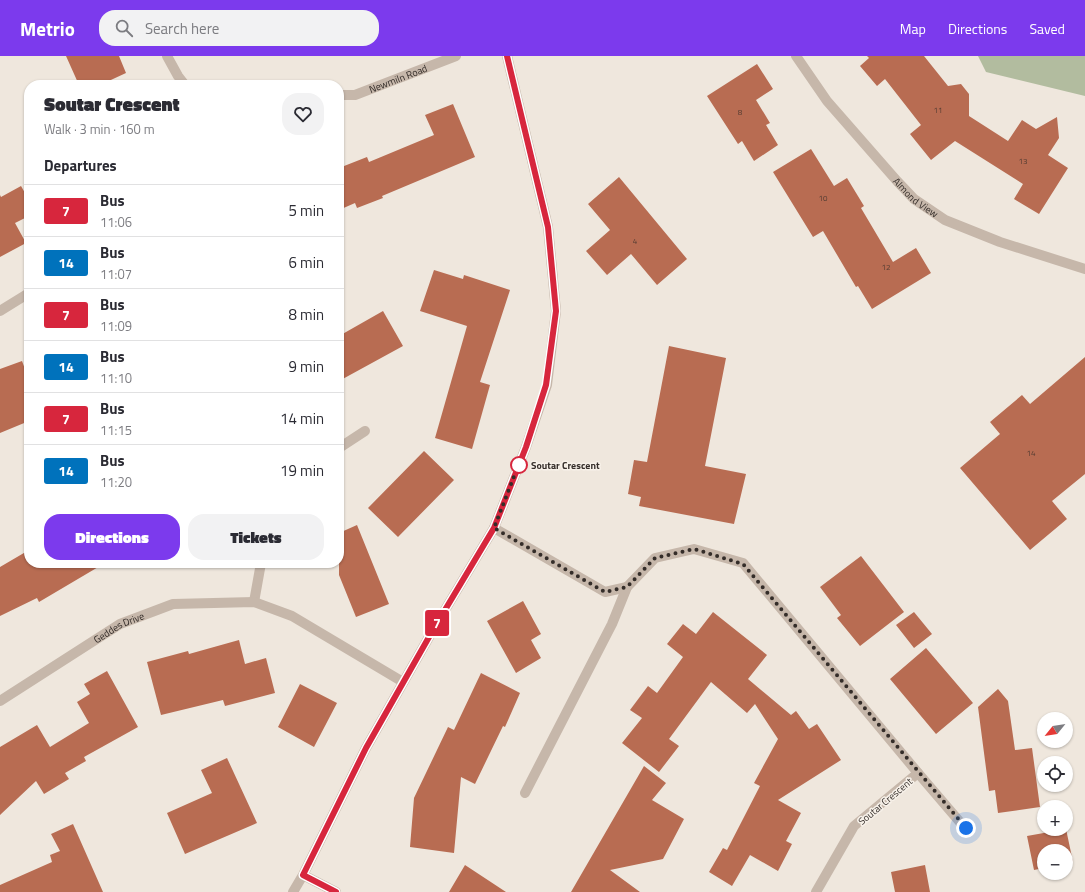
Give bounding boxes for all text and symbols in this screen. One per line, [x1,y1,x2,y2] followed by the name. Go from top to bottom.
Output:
[99,10,379,46] search box
[20,14,75,43] text: Metrio
[113,17,135,39] icon: search
[145,17,219,40] text: Search here
[900,18,926,39] text: Map
[948,18,1007,39] text: Directions
[1029,18,1065,39] text: Saved
[367,61,429,97] street label: Newmiln Road
[44,89,180,118] text: Soutar Crescent
[282,93,324,135] button: heart
[934,104,942,116] house number: 11
[738,106,743,118] house number: 8
[44,119,155,139] text: Walk · 3 min · 160 m
[44,154,117,177] text: Departures
[1019,155,1027,167] house number: 13
[889,174,941,222] street label: Almond View
[100,189,125,212] text: Bus
[819,192,828,204] house number: 10
[288,199,324,222] text: 5 min
[62,200,70,221] text: 7
[100,212,132,232] text: 11:06
[633,235,638,247] house number: 4
[100,241,125,264] text: Bus
[288,251,324,274] text: 6 min
[58,252,74,273] text: 14
[882,261,890,273] house number: 12
[100,264,132,284] text: 11:07
[100,293,125,316] text: Bus
[288,303,324,326] text: 8 min
[62,304,70,325] text: 7
[100,316,132,336] text: 11:09
[100,345,125,368] text: Bus
[288,355,324,378] text: 9 min
[58,356,74,377] text: 14
[100,368,132,388] text: 11:10
[100,397,125,420] text: Bus
[280,407,324,430] text: 14 min
[62,408,70,429] text: 7
[100,420,132,440] text: 11:15
[1027,447,1036,459] house number: 14
[100,449,125,472] text: Bus
[510,456,528,474] marker: Soutar Crescent
[531,458,600,473] place label: Soutar Crescent
[280,459,324,482] text: 19 min
[58,460,74,481] text: 14
[100,472,132,492] text: 11:20
[44,514,180,560] button: Directions
[188,514,324,560] button: Tickets
[91,609,146,647] street label: Geddes Drive
[424,610,450,636] line badge: 7
[433,612,441,633] text: 7
[1037,712,1073,748] north arrow
[1037,712,1073,880] map controls
[1037,756,1073,792] button: locate
[855,774,916,829] street label: Soutar Crescent
[1037,800,1073,836] button: +
[956,818,976,838] your location
[1037,844,1073,880] button: −

